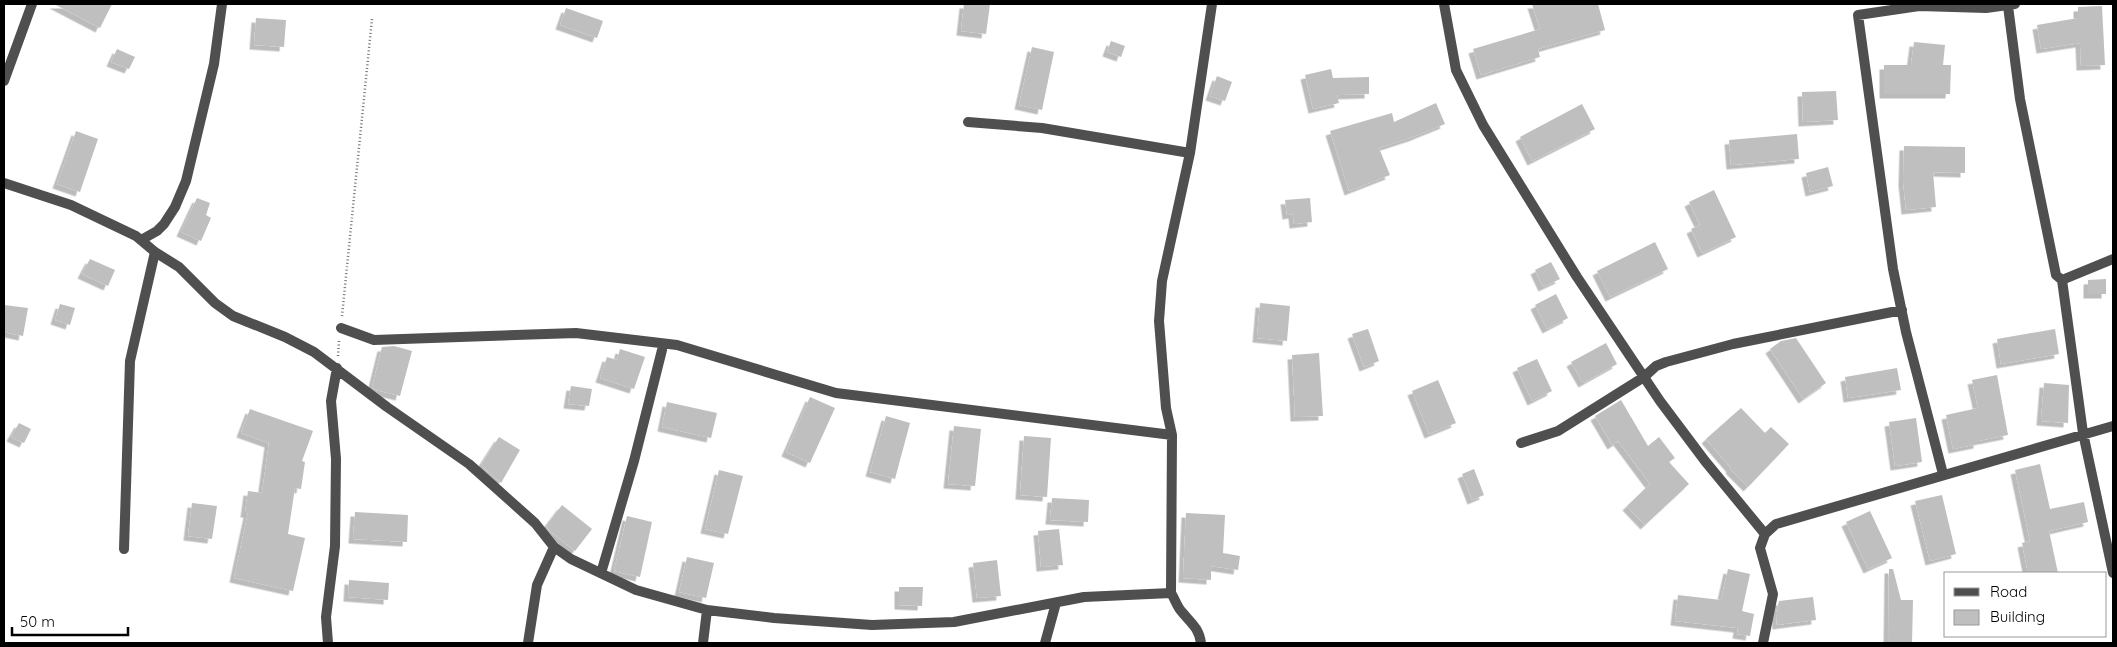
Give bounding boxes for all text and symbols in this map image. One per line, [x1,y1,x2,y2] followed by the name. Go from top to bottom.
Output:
[1944,572,2107,637] legend
[1990,582,2027,601] text: Road
[12,604,129,636] scale bar
[1990,607,2045,626] text: Building
[20,612,55,631] text: 50 m

